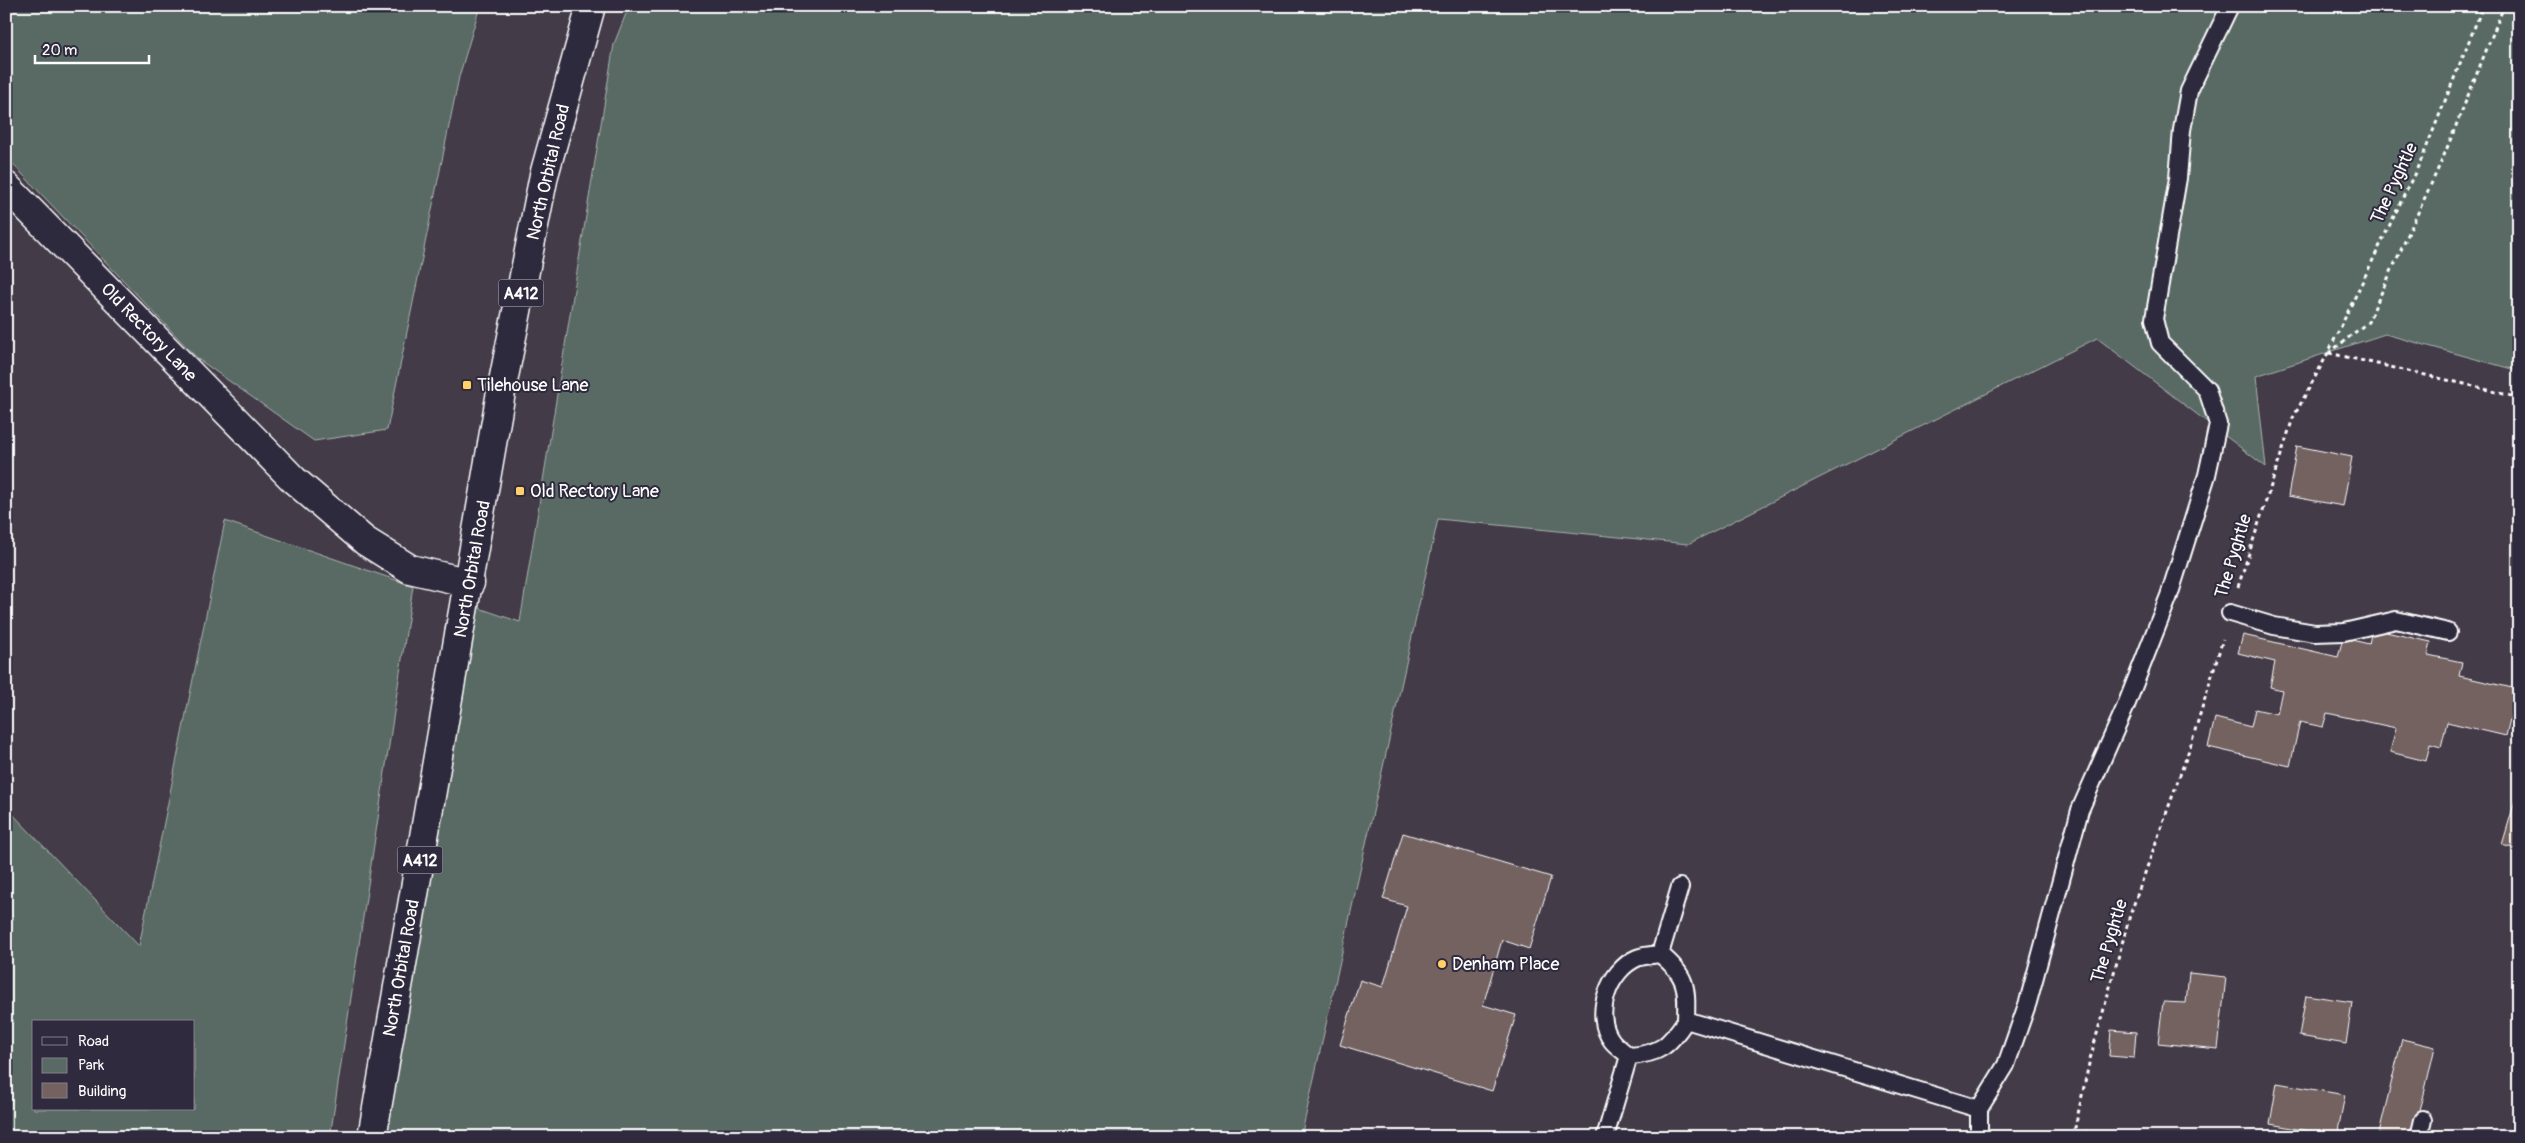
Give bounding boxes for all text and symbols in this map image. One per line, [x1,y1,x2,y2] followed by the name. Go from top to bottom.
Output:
[35,32,149,64] scale bar
[42,41,77,60] text: 20 m
[522,102,575,242] street label: North Orbital Road
[2366,139,2423,227] street label: The Pyghtle
[96,278,202,387] street label: Old Rectory Lane
[498,280,544,306] road number: A412
[477,374,589,397] place label: Tilehouse Lane
[461,379,473,391] marker: Tilehouse Lane
[530,480,659,503] place label: Old Rectory Lane
[514,485,526,497] marker: Old Rectory Lane
[449,499,496,639] street label: North Orbital Road
[2210,511,2257,601] street label: The Pyghtle
[398,846,442,874] road number: A412
[2086,896,2133,986] street label: The Pyghtle
[378,898,425,1038] street label: North Orbital Road
[1452,953,1559,976] place label: Denham Place
[1436,958,1448,970] marker: Denham Place
[32,1020,195,1110] legend
[78,1032,109,1051] text: Road
[78,1056,105,1075] text: Park
[78,1082,126,1101] text: Building

